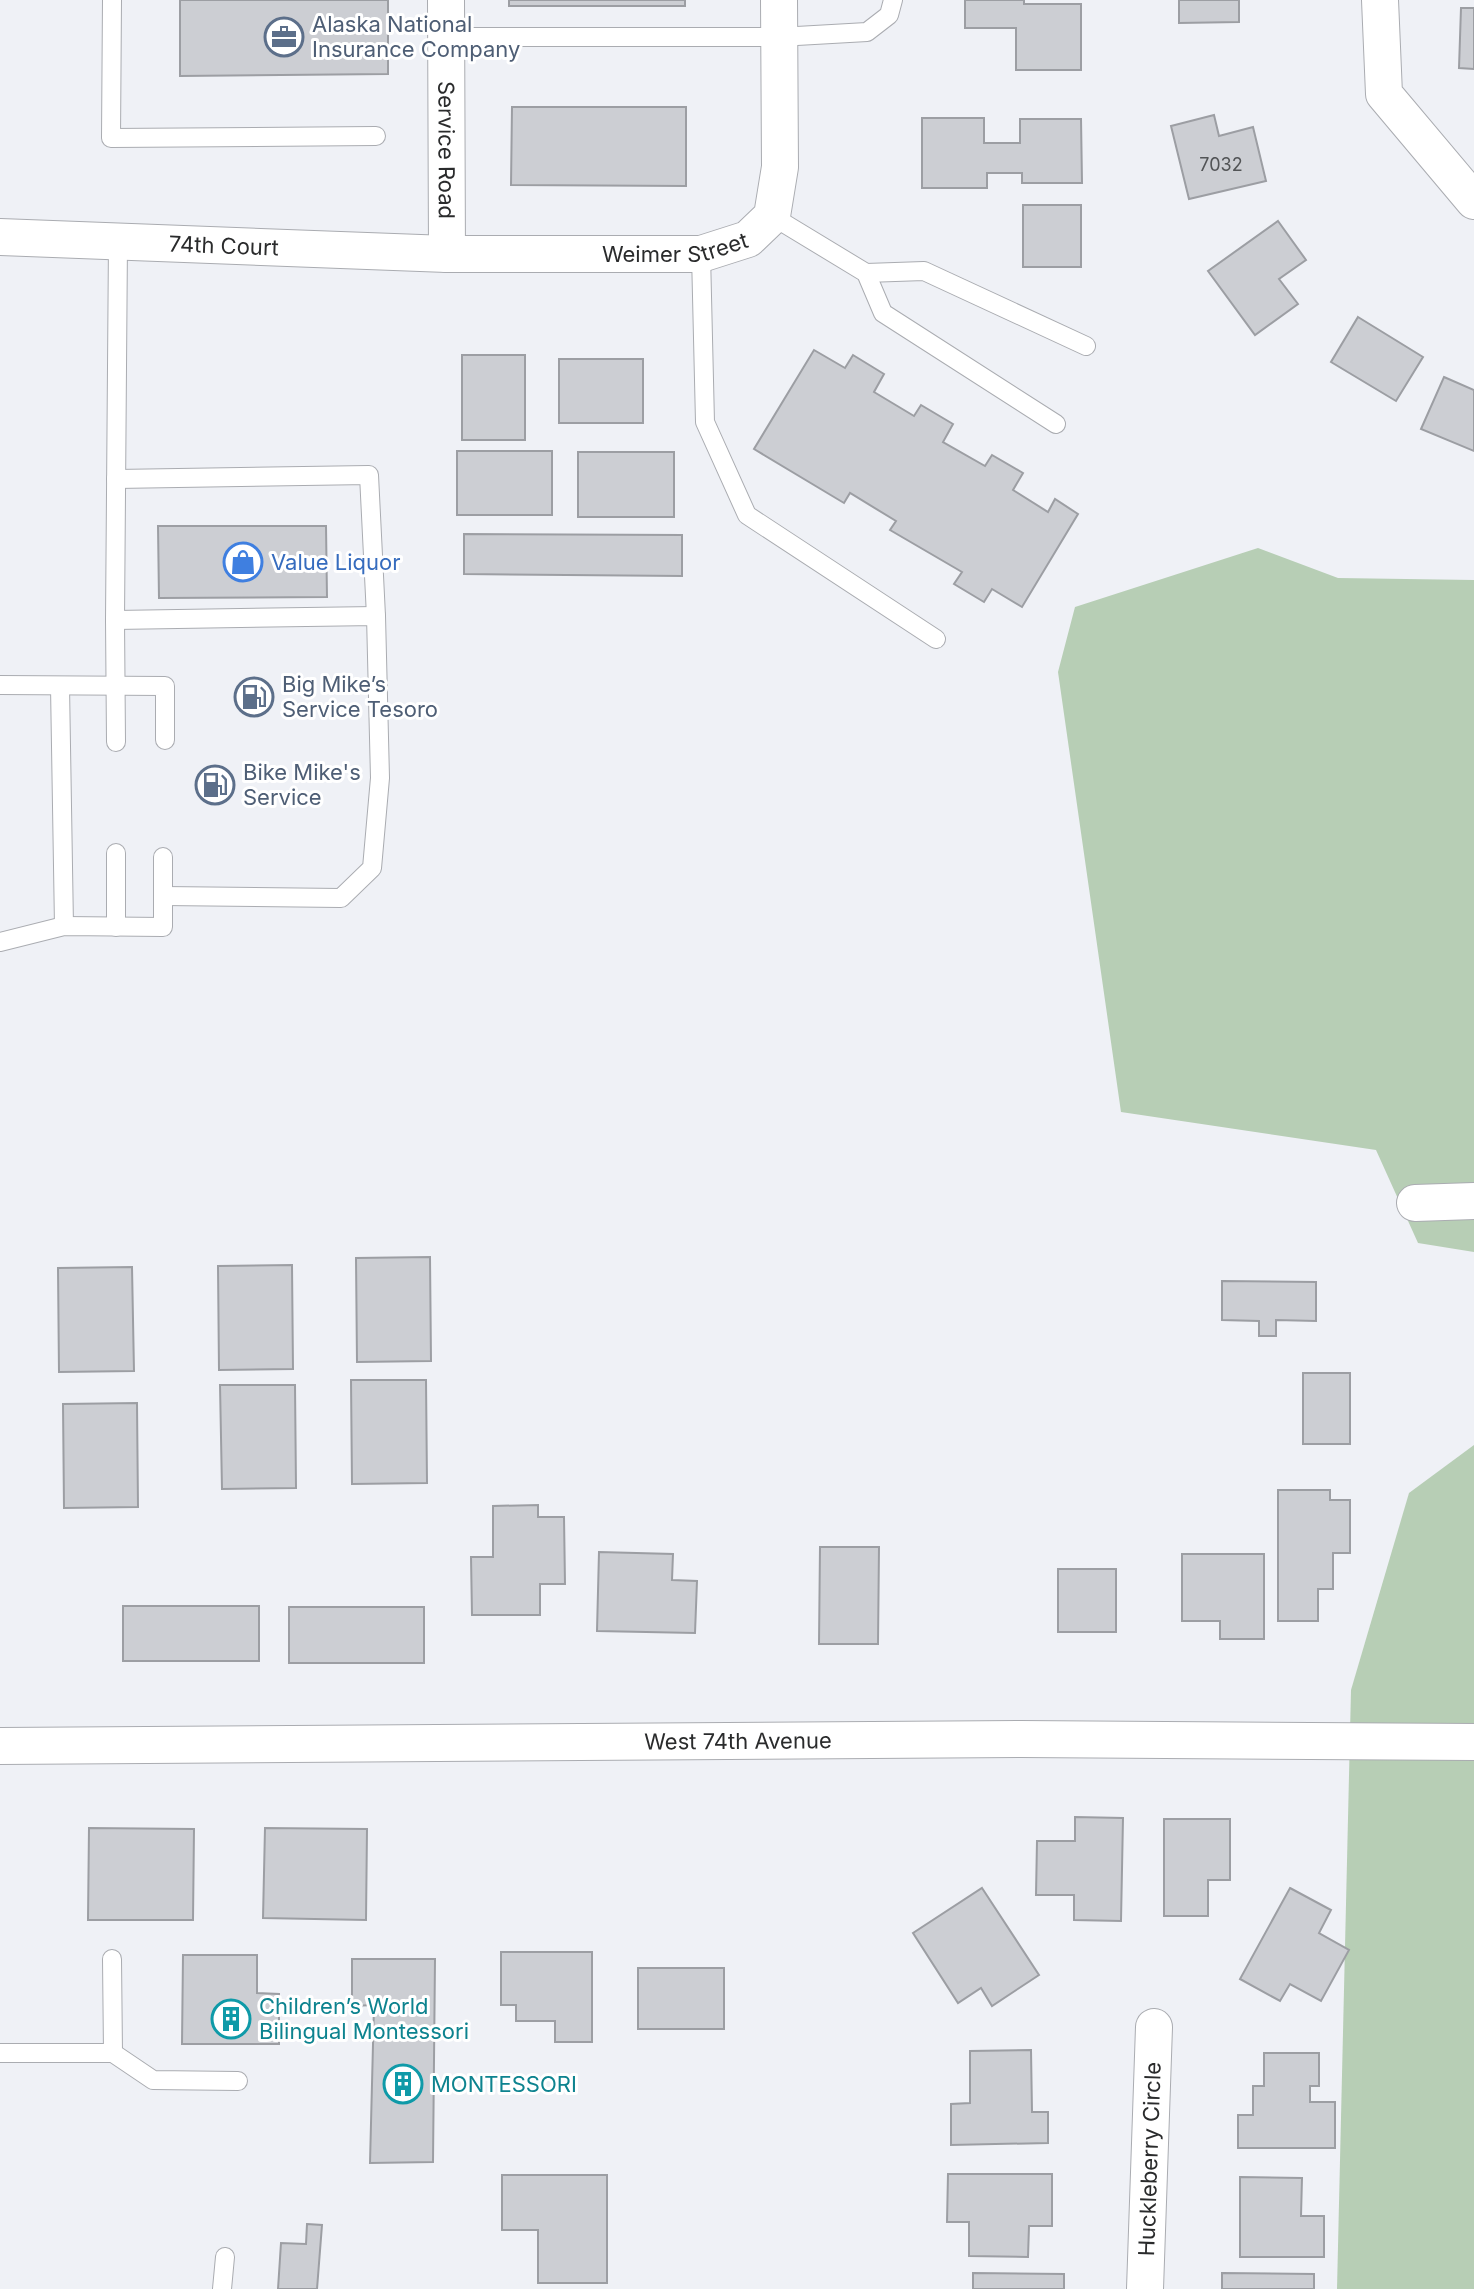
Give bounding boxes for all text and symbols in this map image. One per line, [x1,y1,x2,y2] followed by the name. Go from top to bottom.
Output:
[312,11,520,62] place label: Alaska National Insurance Company
[263,16,305,58] office icon: Alaska National Insurance Company
[433,81,460,219] street label: Service Road
[1199,154,1243,175] house number: 7032
[602,227,751,267] street label: Weimer Street
[168,230,279,261] street label: 74th Court
[222,541,264,583] shop icon: Value Liquor
[271,549,401,575] place label: Value Liquor
[282,671,438,722] place label: Big Mike’s Service Tesoro
[233,676,275,718] fuel station icon: Big Mike’s Service Tesoro
[243,759,361,810] place label: Bike Mike's Service
[194,764,236,806] fuel station icon: Bike Mike's Service
[644,1727,832,1755] street label: West 74th Avenue
[259,1993,469,2044] place label: Children’s World Bilingual Montessori
[210,1998,252,2040] building icon: Children’s World Bilingual Montessori
[1133,2061,1166,2257] street label: Huckleberry Circle
[382,2063,424,2105] building icon: MONTESSORI
[431,2071,577,2097] place label: MONTESSORI

